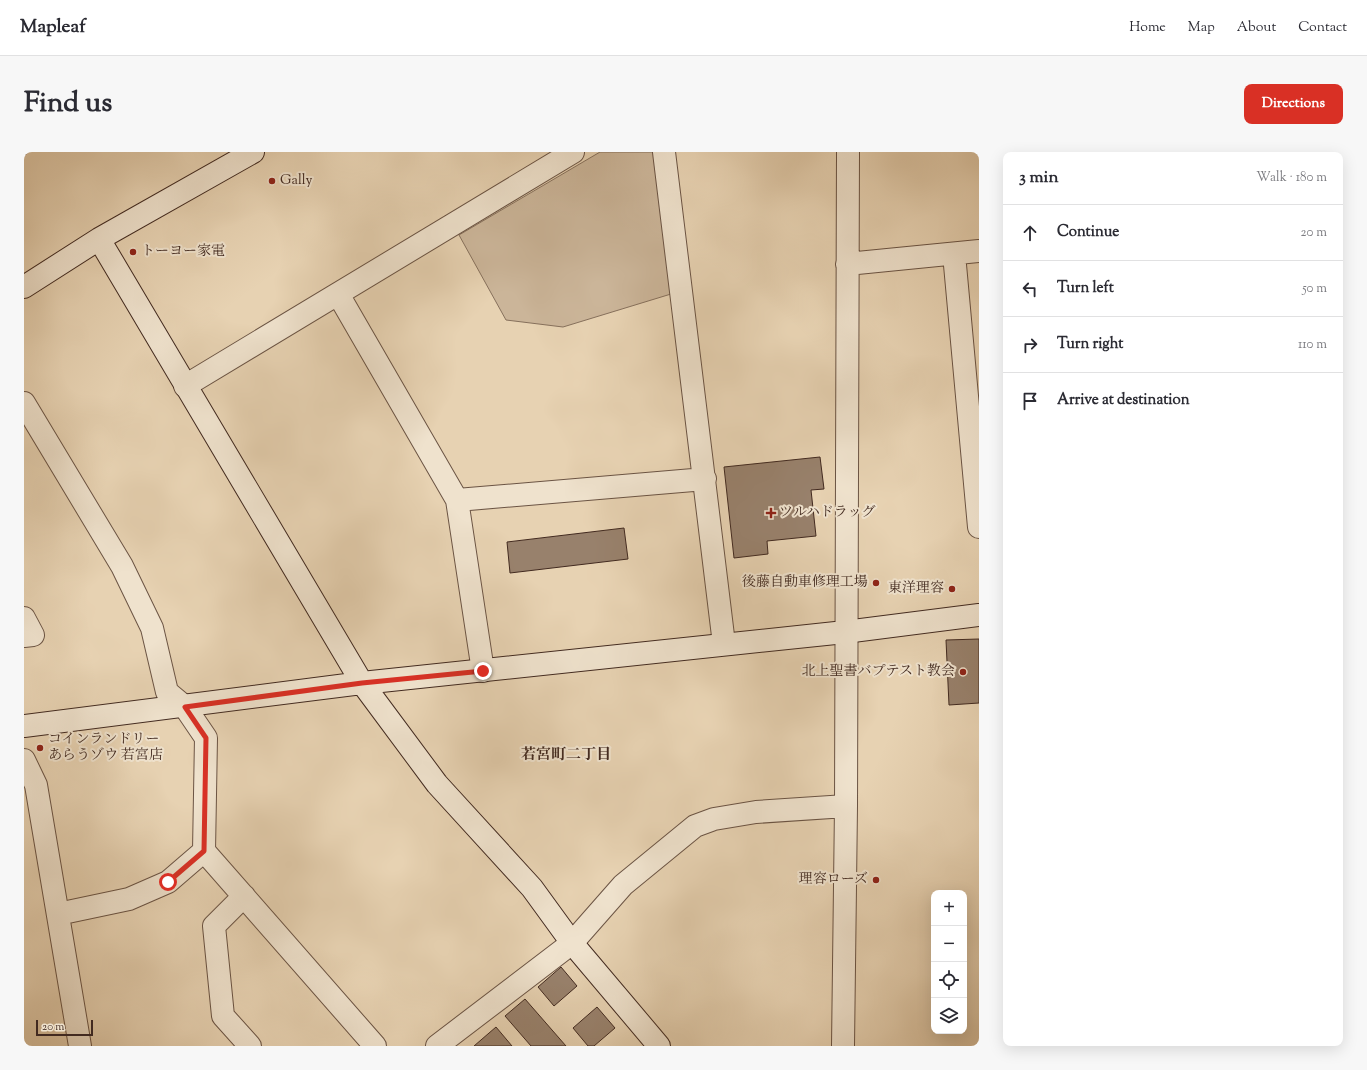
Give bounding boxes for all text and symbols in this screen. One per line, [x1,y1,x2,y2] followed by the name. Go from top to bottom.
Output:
[20,14,86,41] text: Mapleaf
[1129,18,1166,38] text: Home
[1188,18,1215,38] text: Map
[1237,18,1276,38] text: About
[1298,18,1347,38] text: Contact
[24,84,112,124] text: Find us
[1244,84,1343,124] button: Directions
[1019,166,1058,190] text: 3 min
[1256,169,1327,187] text: Walk · 180 m
[280,171,313,191] place label: Gally
[267,176,277,186] marker: Gally
[1019,222,1041,244] icon: ahead
[1057,222,1119,243] text: Continue
[1301,224,1327,242] text: 20 m
[141,242,225,262] place label: トーヨー家電
[128,247,138,257] marker: トーヨー家電
[1019,278,1041,300] icon: left
[1057,278,1114,299] text: Turn left
[1302,280,1327,298] text: 50 m
[1019,334,1041,356] icon: right
[1057,334,1123,355] text: Turn right
[1298,336,1327,354] text: 110 m
[1019,390,1041,412] icon: arrive
[1057,390,1190,411] text: Arrive at destination
[779,503,875,523] place label: ツルハドラッグ
[766,508,776,518] marker: ツルハドラッグ
[742,573,868,593] place label: 後藤自動車修理工場
[871,578,881,588] marker: 後藤自動車修理工場
[888,579,944,599] place label: 東洋理容
[947,584,957,594] marker: 東洋理容
[474,662,492,680] route end
[802,662,955,682] place label: 北上聖書バプテスト教会
[958,667,968,677] marker: 北上聖書バプテスト教会
[48,730,163,766] place label: コインランドリー あらうゾウ 若宮店
[35,743,45,753] marker: コインランドリー あらうゾウ 若宮店
[521,745,611,766] district label: 若宮町二丁目
[799,870,868,890] place label: 理容ローズ
[159,873,177,891] route start
[871,875,881,885] marker: 理容ローズ
[931,890,967,1034] map controls
[931,890,967,926] button: +
[931,926,967,962] button: −
[931,962,967,998] button: locate
[931,998,967,1034] button: layers
[36,1018,93,1037] scale bar
[42,1019,64,1035] text: 20 m

